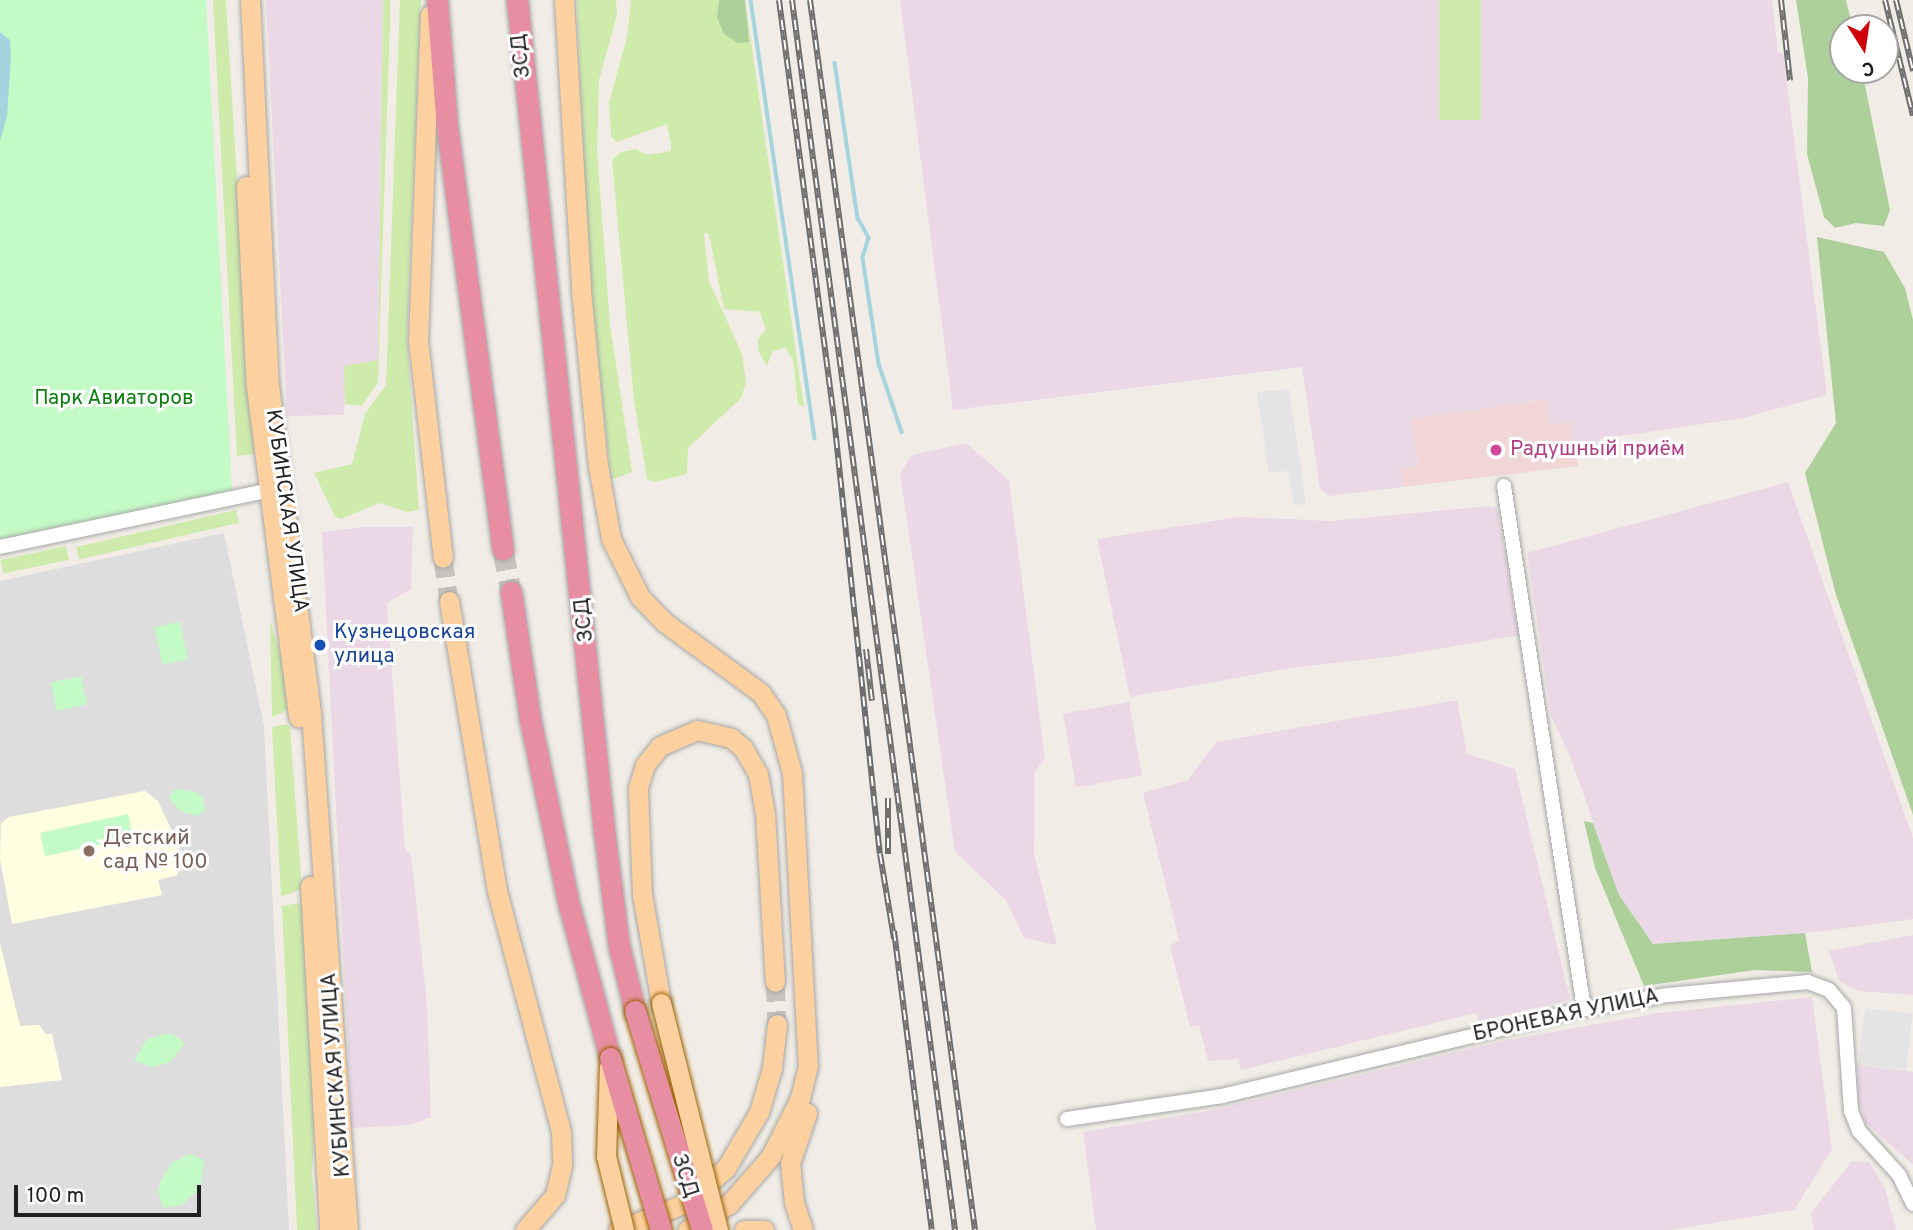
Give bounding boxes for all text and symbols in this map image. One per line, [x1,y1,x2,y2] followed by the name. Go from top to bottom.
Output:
[1829,14,1899,84] north arrow
[507,32,537,80] street label: ЗСД
[1860,55,1876,81] text: С
[34,386,194,412] park label: Парк Авиаторов
[259,408,313,614] street label: КУБИНСКАЯ УЛИЦА
[1510,437,1685,463] place label: Радушный приём
[1488,442,1504,458] marker: Радушный приём
[570,596,600,644] street label: ЗСД
[334,620,475,670] place label: Кузнецовская улица
[312,637,328,653] marker: Кузнецовская улица
[103,826,208,876] place label: Детский сад № 100
[81,843,97,859] marker: Детский сад № 100
[317,972,357,1178] street label: КУБИНСКАЯ УЛИЦА
[1471,984,1661,1048] street label: БРОНЕВАЯ УЛИЦА
[665,1151,703,1201] street label: ЗСД
[18,1170,205,1214] scale bar
[27,1183,84,1210] text: 100 m

